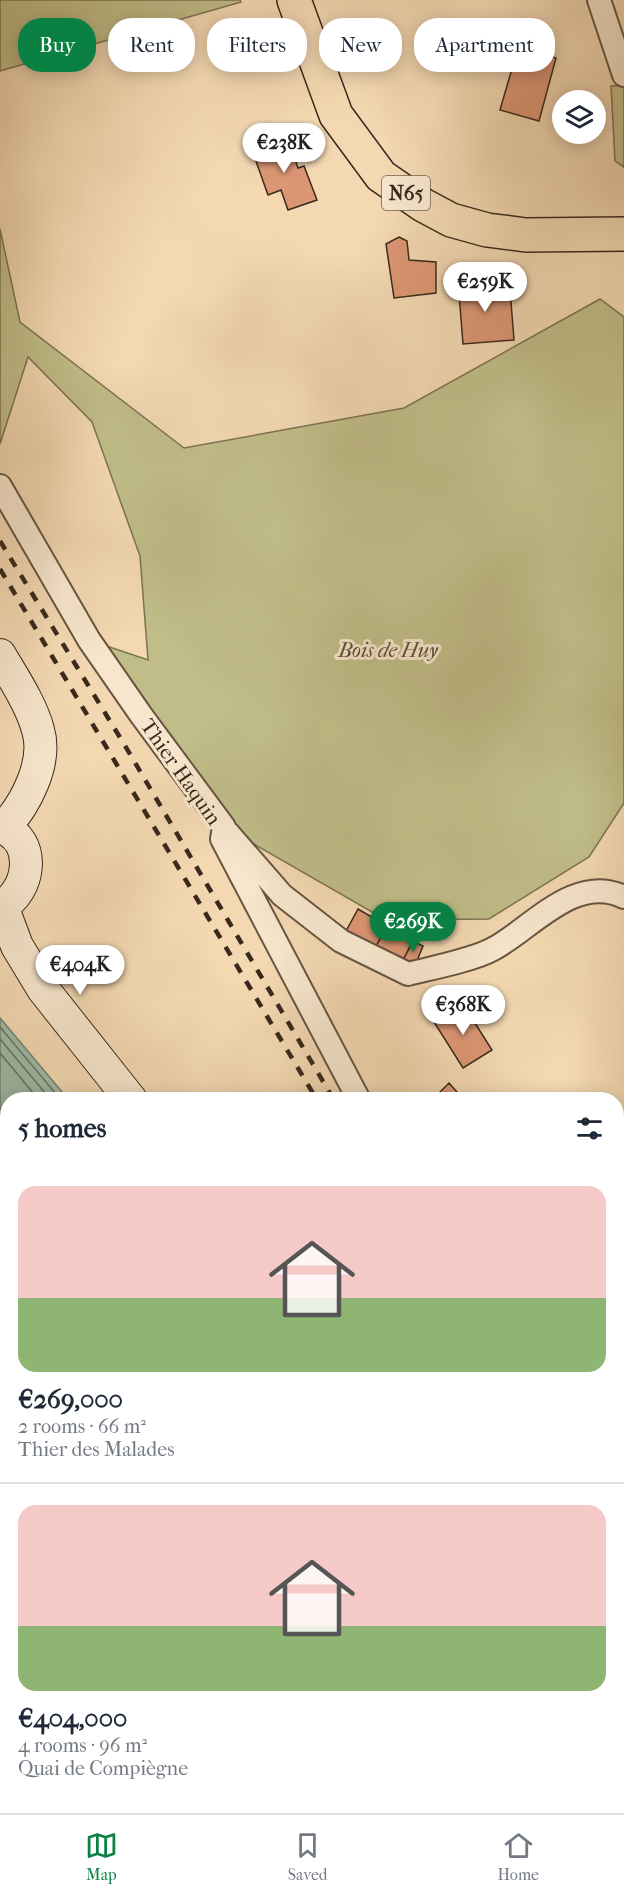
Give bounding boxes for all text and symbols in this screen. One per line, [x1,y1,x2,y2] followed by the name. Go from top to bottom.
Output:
[18,18,96,72] chip: Buy
[108,18,195,72] chip: Rent
[207,18,307,72] chip: Filters
[319,18,402,72] chip: New
[414,18,555,72] chip: Apartment
[552,90,606,144] map controls
[552,90,606,144] button: layers
[242,123,326,174] pin: €238K
[257,131,311,154] text: €238K
[382,176,430,210] road number: N65
[443,262,527,313] pin: €259K
[457,270,513,293] text: €259K
[337,638,439,662] park label: Bois de Huy
[136,714,226,830] street label: Thier Haquin
[371,902,455,953] pin: €269K
[384,910,442,933] text: €269K
[38,945,122,996] pin: €404K
[50,953,110,976] text: €404K
[421,985,505,1036] pin: €368K
[435,993,491,1016] text: €368K
[573,1112,606,1145] icon: filters
[18,1113,106,1144] text: 5 homes
[258,1225,366,1333] icon: home
[18,1384,123,1415] text: €269,000
[18,1415,146,1438] text: 2 rooms · 66 m²
[18,1438,175,1461] text: Thier des Malades
[258,1544,366,1652] icon: home
[18,1703,127,1734] text: €404,000
[18,1734,147,1757] text: 4 rooms · 96 m²
[18,1757,188,1780] text: Quai de Compiègne
[85,1829,118,1884] tab: Map
[288,1829,328,1884] tab: Saved
[497,1829,539,1884] tab: Home

